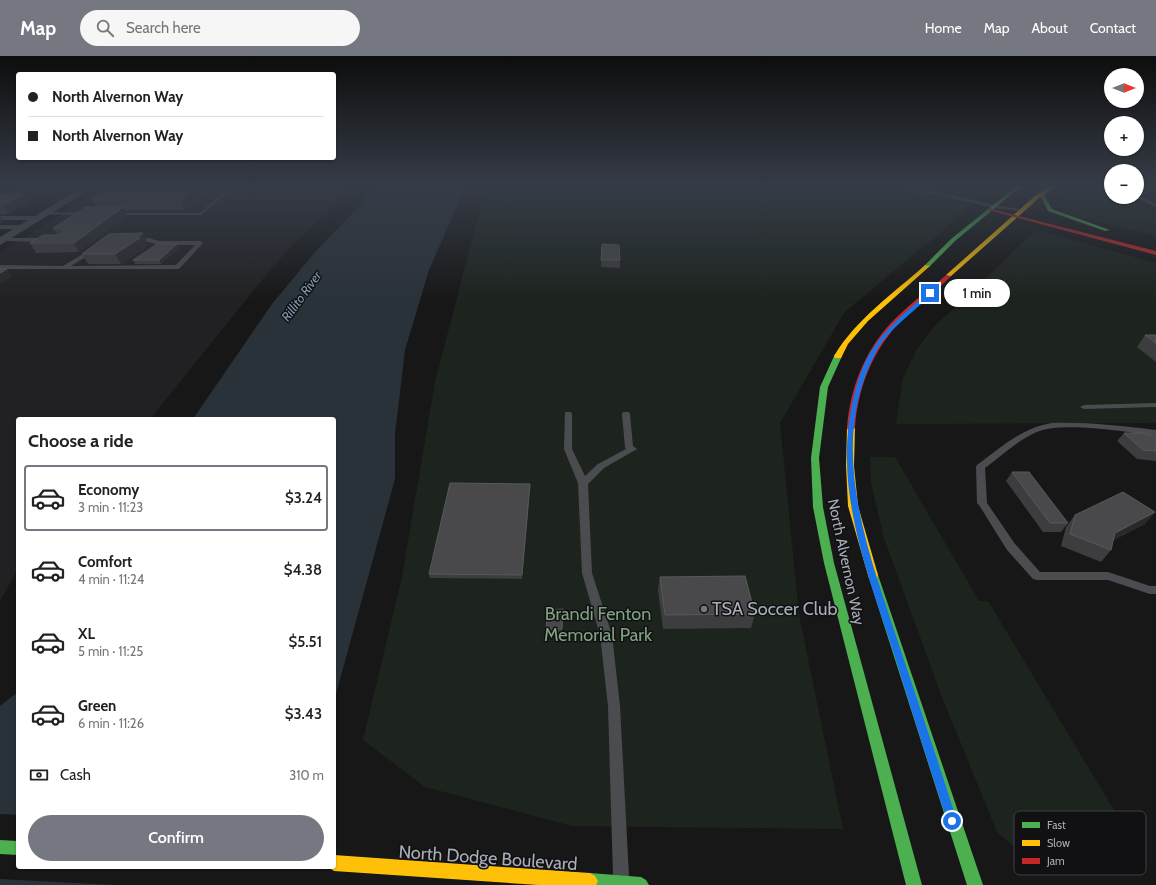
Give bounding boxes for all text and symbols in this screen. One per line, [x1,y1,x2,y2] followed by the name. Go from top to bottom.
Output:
[80,10,360,46] search box
[20,17,56,40] text: Map
[94,17,116,39] icon: search
[126,19,201,37] text: Search here
[925,19,962,37] text: Home
[984,19,1009,37] text: Map
[1031,19,1068,37] text: About
[1090,19,1136,37] text: Contact
[1104,68,1144,108] north arrow
[1104,68,1144,204] map controls
[52,88,183,106] text: North Alvernon Way
[1104,116,1144,156] button: +
[52,127,183,145] text: North Alvernon Way
[1104,164,1144,204] button: −
[278,267,325,324] water label: Rillito River
[944,279,1010,307] callout: 1 min
[921,284,939,302] route end
[962,285,992,301] text: 1 min
[28,430,133,452] text: Choose a ride
[30,480,66,516] icon: car
[78,481,139,499] text: Economy
[285,489,322,507] text: $3.24
[824,497,868,627] street label: North Alvernon Way
[78,499,143,515] text: 3 min · 11:23
[30,552,66,588] icon: car
[78,553,132,571] text: Comfort
[284,561,322,579] text: $4.38
[78,571,144,587] text: 4 min · 11:24
[712,598,837,620] place label: TSA Soccer Club
[544,603,653,646] park label: Brandi Fenton Memorial Park
[699,604,709,614] marker: TSA Soccer Club
[30,624,66,660] icon: car
[78,625,95,643] text: XL
[289,633,322,651] text: $5.51
[78,643,143,659] text: 5 min · 11:25
[30,696,66,732] icon: car
[78,697,116,715] text: Green
[285,705,322,723] text: $3.43
[78,715,144,731] text: 6 min · 11:26
[28,764,50,786] icon: cash
[60,766,91,784] text: Cash
[289,767,324,783] text: 310 m
[1014,811,1146,875] legend
[943,812,961,830] route start
[28,815,324,861] button: Confirm
[1047,818,1066,832] text: Fast
[1047,836,1070,850] text: Slow
[398,841,578,875] street label: North Dodge Boulevard
[1046,854,1065,868] text: Jam

